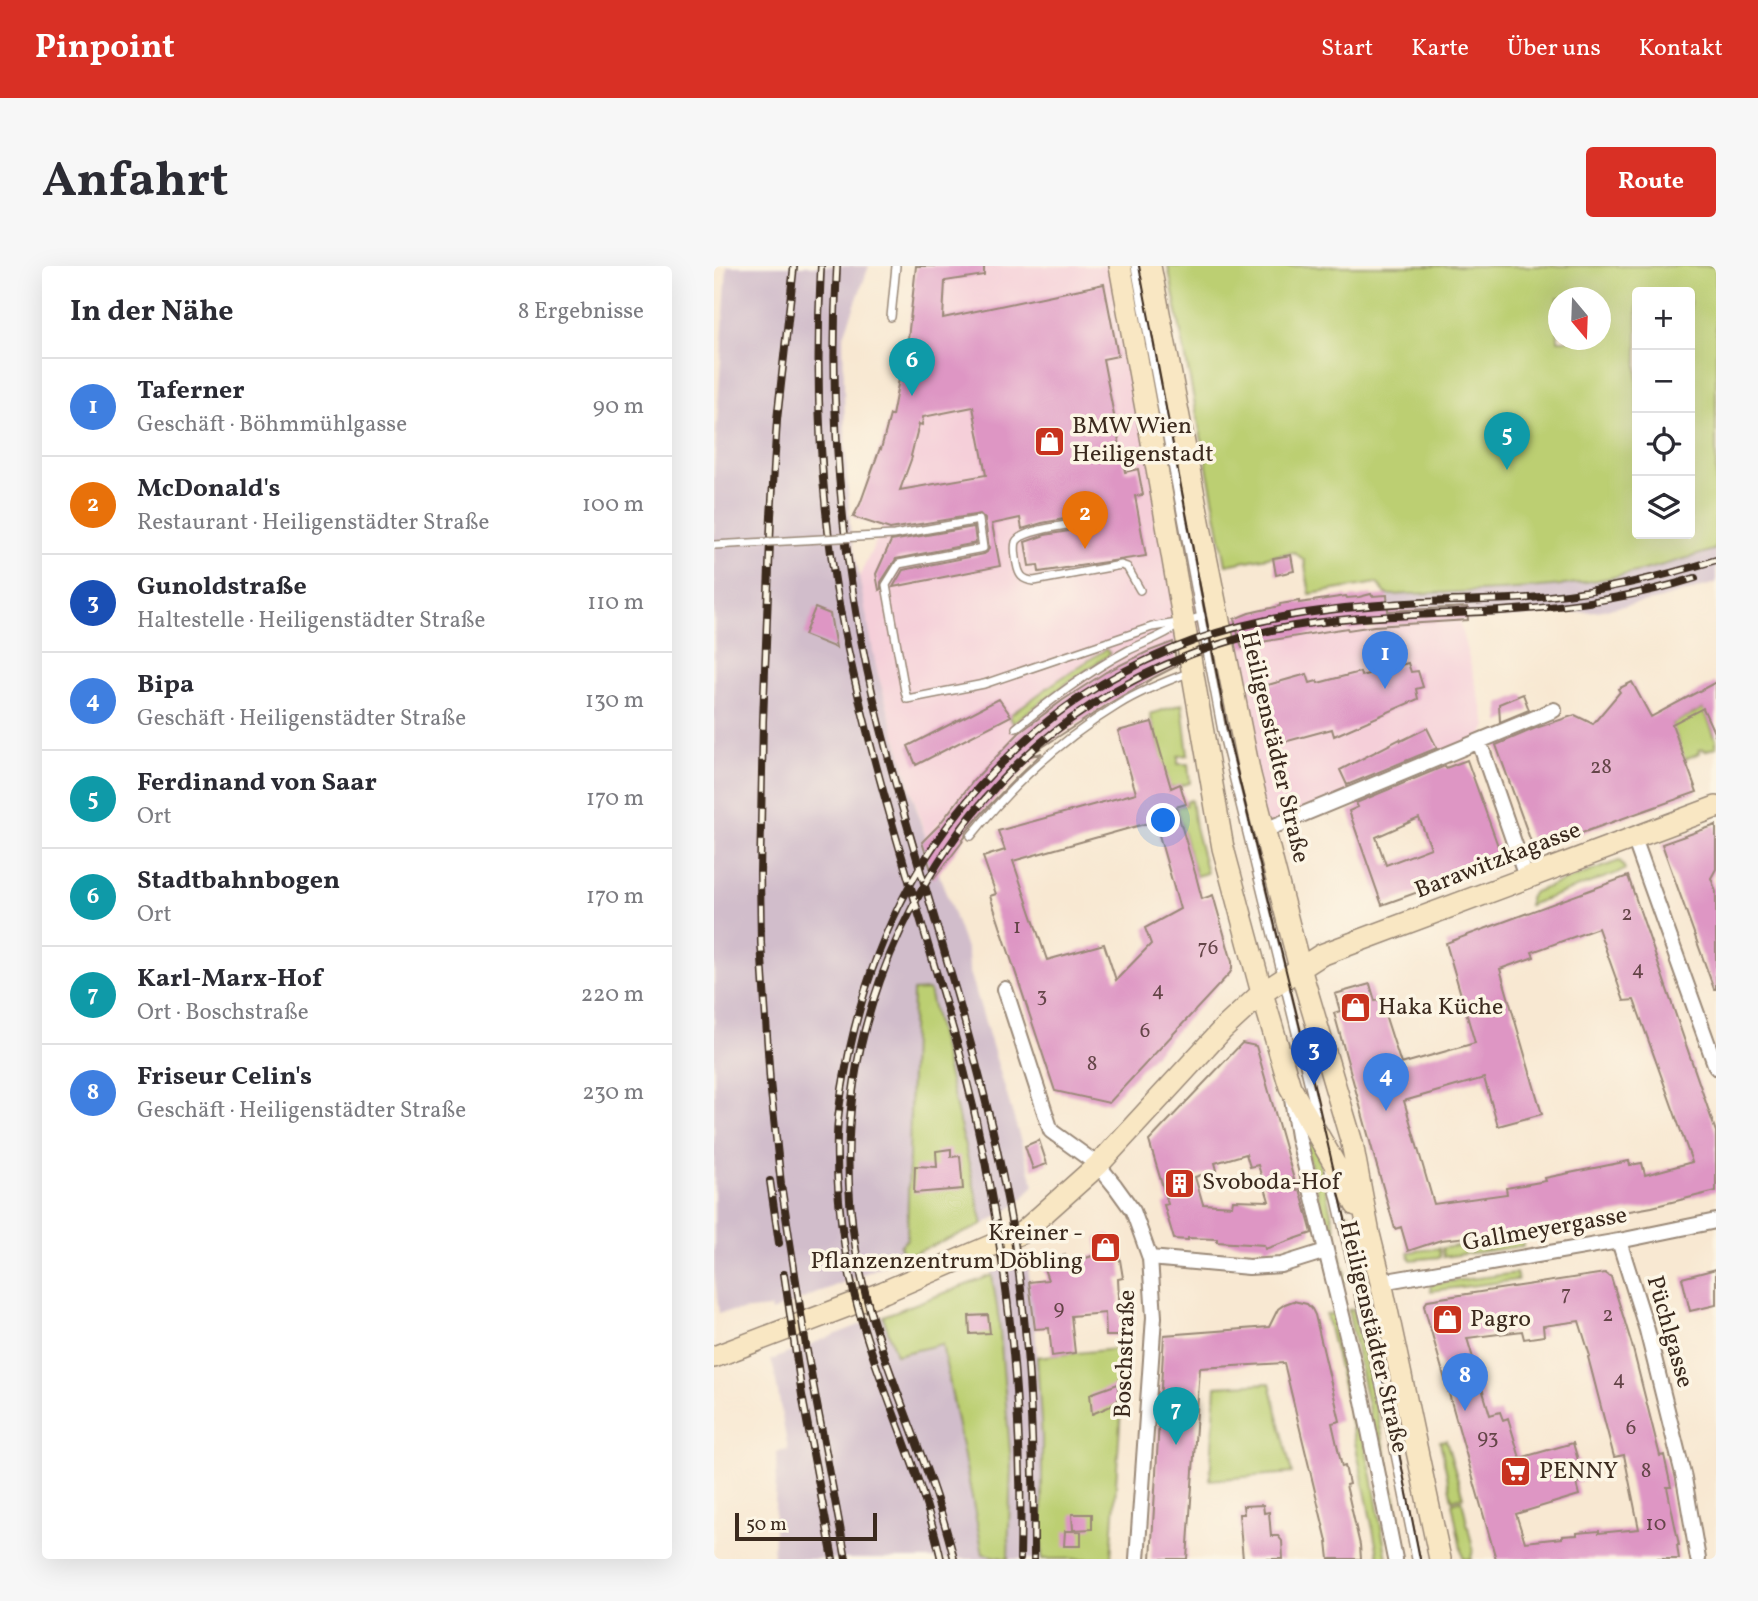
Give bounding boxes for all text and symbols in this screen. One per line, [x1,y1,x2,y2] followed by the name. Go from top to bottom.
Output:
[35,26,175,72] text: Pinpoint
[1321,32,1373,66] text: Start
[1411,32,1469,66] text: Karte
[1507,32,1601,66] text: Über uns
[1639,32,1723,66] text: Kontakt
[1586,147,1716,217] button: Route
[42,148,229,217] text: Anfahrt
[1548,287,1611,350] north arrow
[1632,287,1695,539] map controls
[1632,287,1695,350] button: +
[70,291,234,333] text: In der Nähe
[518,296,644,328] text: 8 Ergebnisse
[889,338,935,396] pin: 6
[1632,350,1695,413] button: −
[137,373,245,409] text: Taferner
[88,391,98,423] text: 1
[593,391,644,423] text: 90 m
[137,409,407,441] text: Geschäft · Böhmmühlgasse
[1072,410,1214,472] place label: BMW Wien Heiligenstadt
[1484,412,1530,470] pin: 5
[1632,413,1695,476] button: locate
[1032,424,1066,458] shop icon: BMW Wien Heiligenstadt
[137,471,280,507] text: McDonald's
[1632,476,1695,539] button: layers
[87,489,99,521] text: 2
[582,489,644,521] text: 100 m
[1062,491,1108,549] pin: 2
[137,507,489,539] text: Restaurant · Heiligenstädter Straße
[137,569,307,605] text: Gunoldstraße
[87,587,99,619] text: 3
[587,587,644,619] text: 110 m
[137,605,486,637] text: Haltestelle · Heiligenstädter Straße
[1231,628,1317,866] street label: Heiligenstädter Straße
[1362,631,1408,689] pin: 1
[137,667,194,703] text: Bipa
[86,685,100,717] text: 4
[585,685,644,717] text: 130 m
[137,703,466,735] text: Geschäft · Heiligenstädter Straße
[1590,753,1612,782] house number: 28
[137,765,377,801] text: Ferdinand von Saar
[87,783,99,815] text: 5
[586,783,644,815] text: 170 m
[137,801,172,833] text: Ort
[1146,803,1180,837] your location
[1410,814,1586,908] street label: Barawitzkagasse
[137,863,340,899] text: Stadtbahnbogen
[87,881,99,913] text: 6
[586,881,644,913] text: 170 m
[137,899,172,931] text: Ort
[1621,900,1633,929] house number: 2
[1013,913,1021,942] house number: 1
[1198,934,1218,963] house number: 76
[1632,955,1644,984] house number: 4
[137,961,322,997] text: Karl-Marx-Hof
[1152,976,1164,1005] house number: 4
[88,979,99,1011] text: 7
[581,979,644,1011] text: 220 m
[1037,981,1047,1010] house number: 3
[1338,991,1372,1025] shop icon: Haka Küche
[1378,991,1503,1025] place label: Haka Küche
[137,997,309,1029] text: Ort · Boschstraße
[1140,1017,1150,1046] house number: 6
[1291,1027,1337,1085] pin: 3
[1087,1050,1097,1079] house number: 8
[1363,1053,1409,1111] pin: 4
[137,1059,312,1095] text: Friseur Celin's
[87,1077,99,1109] text: 8
[582,1077,644,1109] text: 230 m
[137,1095,466,1127] text: Geschäft · Heiligenstädter Straße
[1162,1166,1196,1200] building icon: Svoboda-Hof
[1202,1166,1343,1200] place label: Svoboda-Hof
[1460,1199,1630,1261] street label: Gallmeyergasse
[810,1217,1083,1279] place label: Kreiner - Pflanzenzentrum Döbling
[1330,1218,1416,1456] street label: Heiligenstädter Straße
[1089,1231,1123,1265] shop icon: Kreiner - Pflanzenzentrum Döbling
[1637,1272,1701,1392] street label: Püchlgasse
[1561,1280,1571,1309] house number: 7
[1107,1289,1145,1419] street label: Boschstraße
[1054,1294,1065,1323] house number: 9
[1602,1301,1614,1330] house number: 2
[1430,1303,1464,1337] shop icon: Pagro
[1470,1303,1531,1337] place label: Pagro
[1442,1353,1488,1411] pin: 8
[1613,1365,1625,1394] house number: 4
[1153,1387,1199,1445] pin: 7
[1626,1414,1636,1443] house number: 6
[1477,1423,1499,1452] house number: 93
[1499,1455,1533,1489] supermarket icon: PENNY
[1539,1455,1618,1489] place label: PENNY
[1641,1457,1651,1486] house number: 8
[735,1510,877,1542] scale bar
[1646,1510,1666,1539] house number: 10
[746,1512,787,1538] text: 50 m

